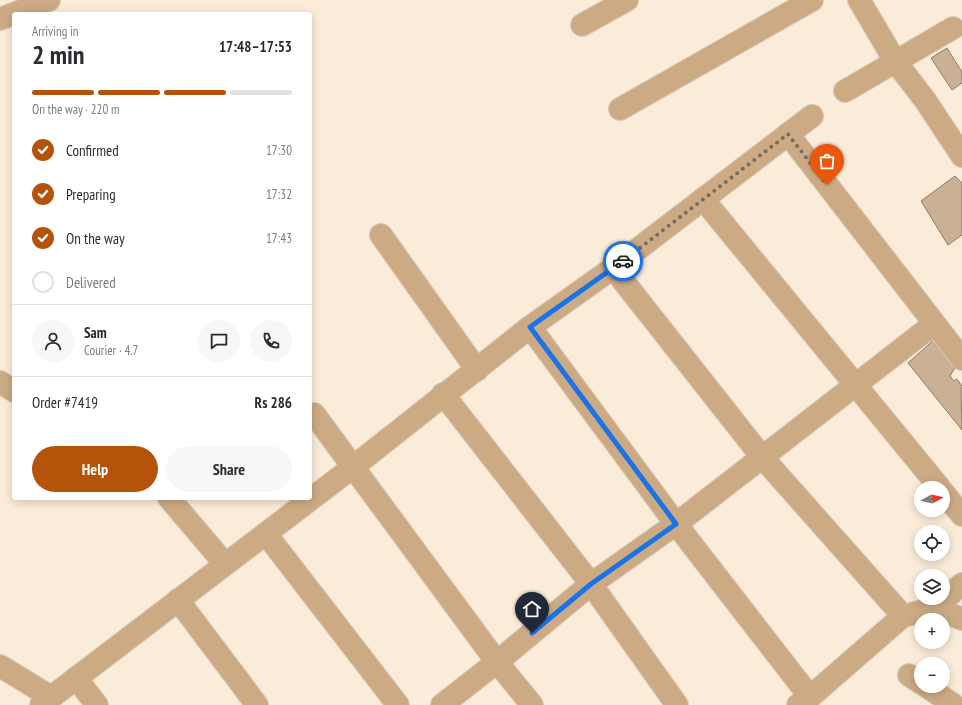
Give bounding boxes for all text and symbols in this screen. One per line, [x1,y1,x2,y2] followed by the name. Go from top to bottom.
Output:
[32,23,79,40] text: Arriving in
[219,37,292,56] text: 17:48–17:53
[32,38,85,71] text: 2 min
[32,101,119,118] text: On the way · 220 m
[32,139,54,161] icon: check
[66,141,119,160] text: Confirmed
[266,142,292,159] text: 17:30
[810,144,844,185] pin
[816,150,838,172] icon: bag
[32,183,54,205] icon: check
[66,185,116,204] text: Preparing
[266,186,292,203] text: 17:32
[32,227,54,249] icon: check
[66,229,125,248] text: On the way
[266,230,292,247] text: 17:43
[603,241,643,281] courier
[612,250,634,272] icon: car
[66,273,116,292] text: Delivered
[32,320,74,362] button: person
[198,320,240,362] button: chat
[250,320,292,362] button: phone
[84,323,107,342] text: Sam
[84,342,138,359] text: Courier · 4.7
[32,393,98,412] text: Order #7419
[255,393,292,412] text: Rs 286
[32,446,158,492] button: Help
[166,446,292,492] button: Share
[914,481,950,517] north arrow
[914,481,950,693] map controls
[914,525,950,561] button: locate
[914,569,950,605] button: layers
[515,592,549,633] pin
[521,598,543,620] icon: home
[914,613,950,649] button: +
[914,657,950,693] button: −

